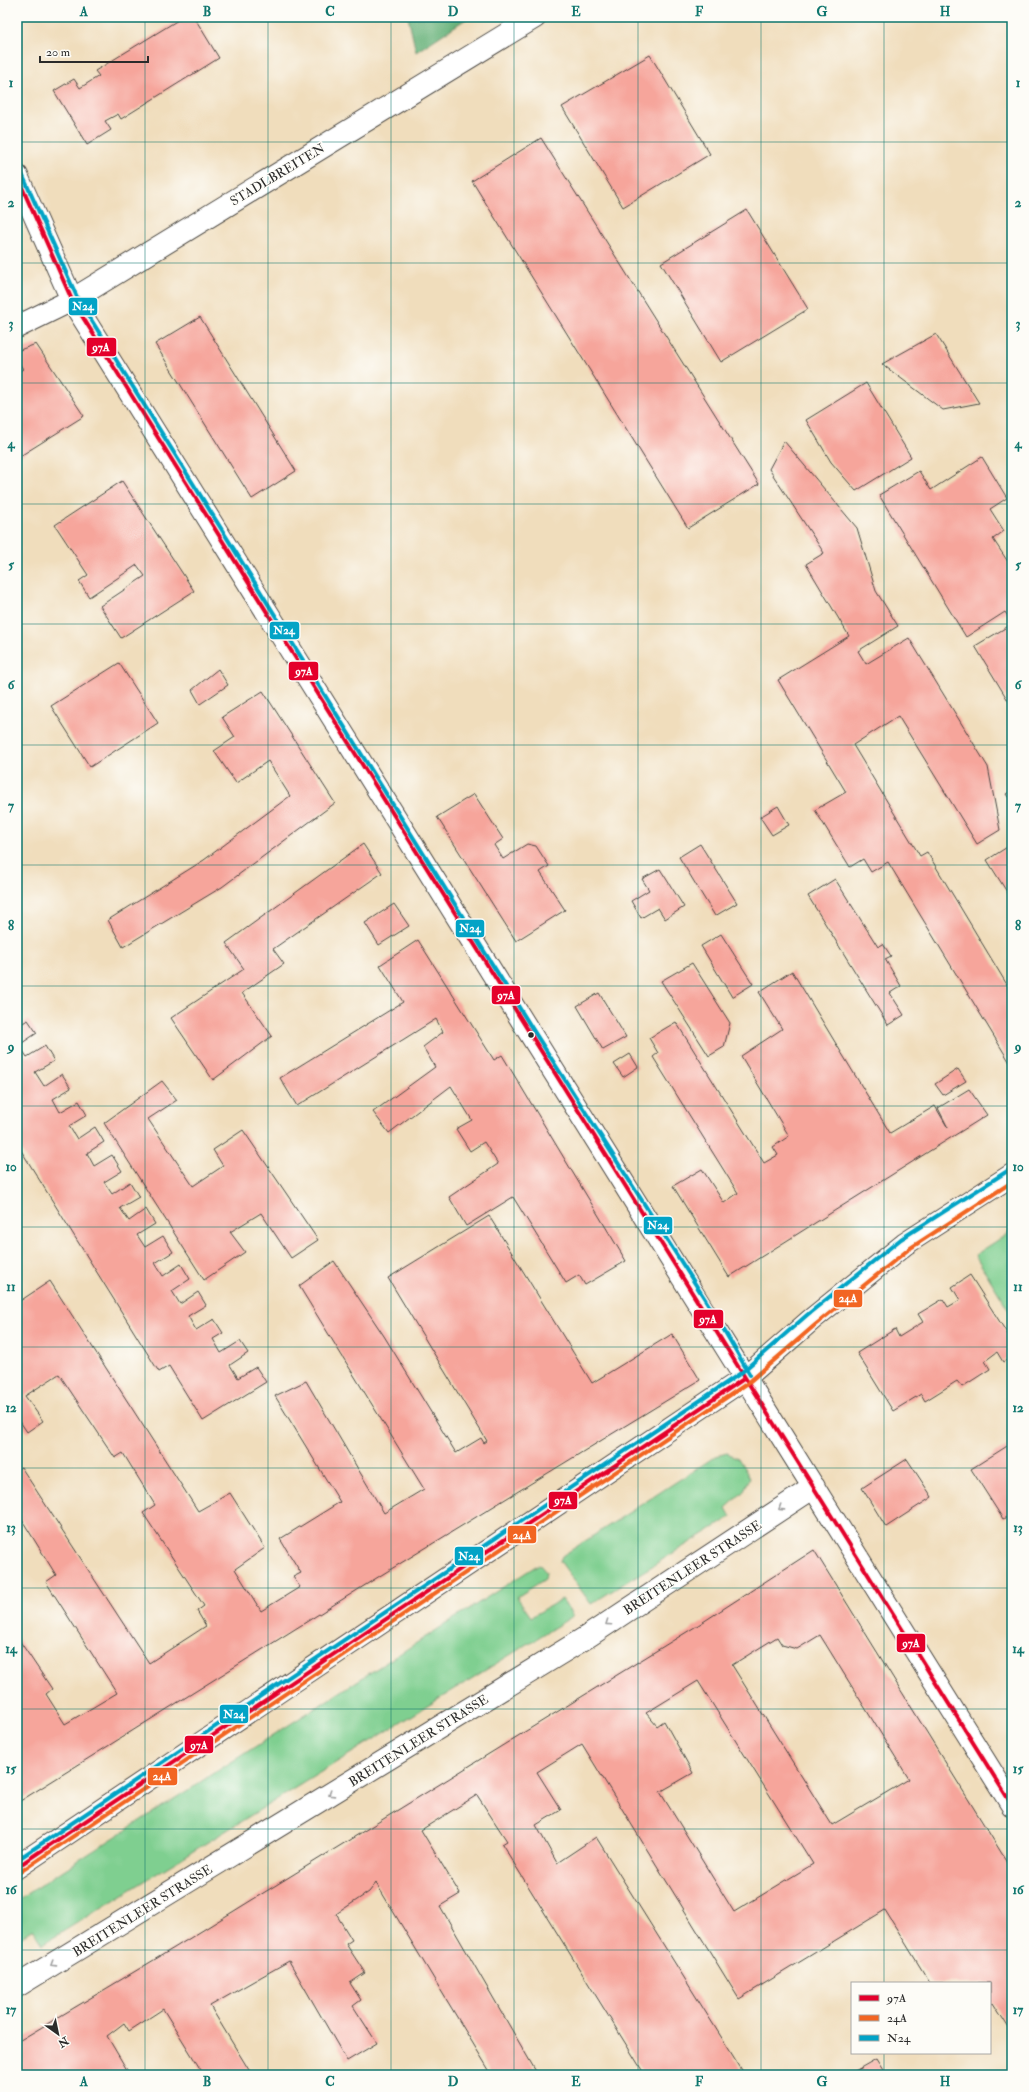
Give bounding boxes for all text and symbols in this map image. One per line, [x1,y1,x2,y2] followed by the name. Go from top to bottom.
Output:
[79,4,89,20] text: A
[203,4,211,20] text: B
[325,4,335,20] text: C
[448,4,459,20] text: D
[571,4,581,20] text: E
[695,4,704,20] text: F
[817,4,828,20] text: G
[940,4,951,20] text: H
[40,38,148,64] scale bar
[46,45,71,60] text: 20 m
[9,75,14,91] text: 1
[1016,75,1021,91] text: 1
[227,140,328,209] street label: STADLBREITEN
[8,195,15,211] text: 2
[1015,195,1022,211] text: 2
[68,297,98,316] line badge: N24
[71,300,95,314] text: N24
[9,316,14,332] text: 3
[1016,316,1021,332] text: 3
[86,337,117,357] line badge: 97A
[91,341,111,354] text: 97A
[6,436,15,452] text: 4
[1013,436,1022,452] text: 4
[8,557,14,573] text: 5
[1015,557,1021,573] text: 5
[269,621,300,640] line badge: N24
[272,624,296,638] text: N24
[288,661,319,681] line badge: 97A
[294,665,314,678] text: 97A
[8,677,16,693] text: 6
[1015,677,1023,693] text: 6
[8,798,15,814] text: 7
[1015,798,1022,814] text: 7
[8,918,14,934] text: 8
[1015,918,1021,934] text: 8
[455,919,485,938] line badge: N24
[458,922,482,936] text: N24
[491,985,521,1005] line badge: 97A
[496,989,516,1002] text: 97A
[526,1030,536,1040] unlabelled marker
[6,1039,15,1055] text: 9
[1013,1039,1022,1055] text: 9
[5,1159,17,1175] text: 10
[1012,1159,1024,1175] text: 10
[643,1216,673,1235] line badge: N24
[646,1219,670,1233] text: N24
[6,1279,16,1295] text: 11
[1013,1279,1023,1295] text: 11
[833,1289,863,1308] line badge: 24A
[839,1292,858,1306] text: 24A
[693,1309,724,1329] line badge: 97A
[698,1313,718,1326] text: 97A
[5,1400,17,1416] text: 12
[1012,1400,1024,1416] text: 12
[548,1491,578,1510] line badge: 97A
[553,1494,573,1507] text: 97A
[778,1504,785,1511] one-way arrow
[620,1517,765,1619] street label: BREITENLEER STRASSE
[6,1520,16,1536] text: 13
[1013,1520,1023,1536] text: 13
[507,1525,537,1544] line badge: 24A
[513,1529,532,1543] text: 24A
[454,1546,484,1566] line badge: N24
[457,1550,481,1564] text: N24
[605,1618,612,1626] one-way arrow
[896,1633,926,1653] line badge: 97A
[901,1637,921,1650] text: 97A
[5,1641,18,1657] text: 14
[1012,1641,1025,1657] text: 14
[346,1691,491,1790] street label: BREITENLEER STRASSE
[219,1704,249,1724] line badge: N24
[222,1708,246,1722] text: N24
[184,1735,214,1754] line badge: 97A
[189,1739,209,1752] text: 97A
[6,1761,16,1777] text: 15
[1013,1761,1023,1777] text: 15
[147,1767,178,1786] line badge: 24A
[153,1770,172,1784] text: 24A
[328,1789,335,1797] one-way arrow
[70,1861,215,1960] street label: BREITENLEER STRASSE
[5,1882,18,1898] text: 16
[1012,1882,1025,1898] text: 16
[50,1960,57,1967] one-way arrow
[851,1982,991,2054] legend
[886,1991,907,2006] text: 97A
[6,2002,17,2018] text: 17
[1013,2002,1024,2018] text: 17
[887,2011,908,2026] text: 24A
[38,2014,78,2054] north arrow
[887,2031,911,2046] text: N24
[55,2033,72,2051] text: N
[79,2074,89,2090] text: A
[203,2074,211,2090] text: B
[325,2074,335,2090] text: C
[448,2074,459,2090] text: D
[571,2074,581,2090] text: E
[695,2074,704,2090] text: F
[817,2074,828,2090] text: G
[940,2074,951,2090] text: H

